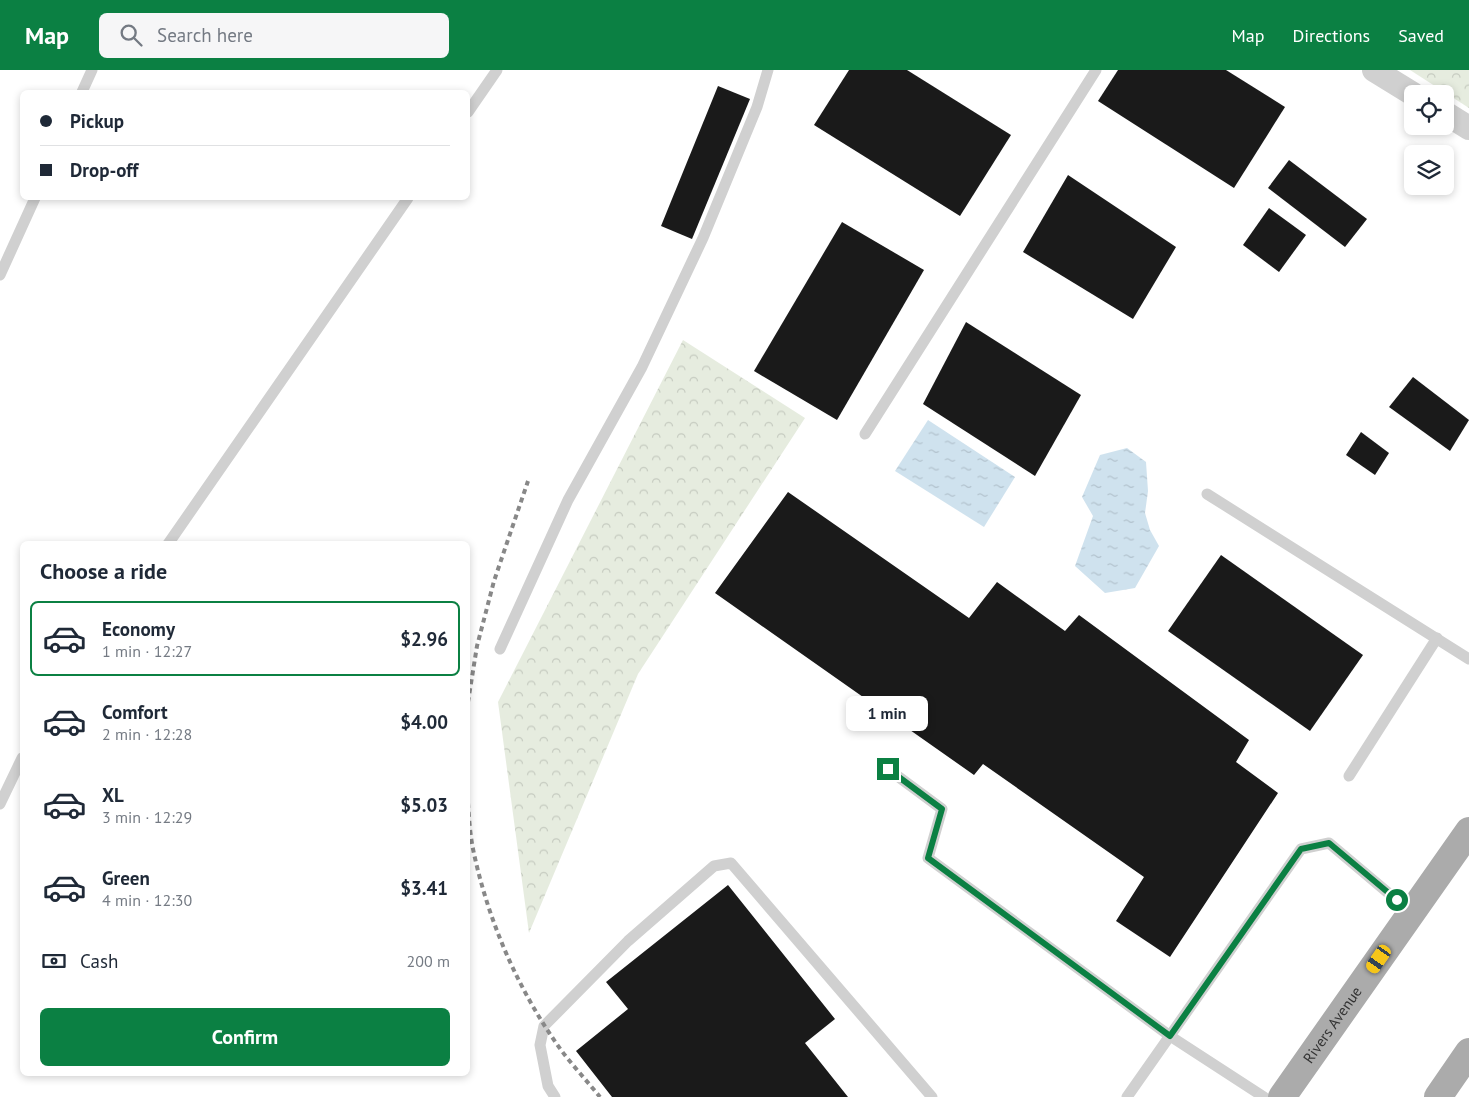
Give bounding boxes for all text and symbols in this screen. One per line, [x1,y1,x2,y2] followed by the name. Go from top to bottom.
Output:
[99,13,449,58] search box
[25,20,69,51] text: Map
[117,21,145,49] icon: search
[157,23,253,47] text: Search here
[1232,24,1264,47] text: Map
[1292,24,1370,47] text: Directions
[1398,24,1444,47] text: Saved
[1404,85,1454,195] map controls
[1404,85,1454,135] button: locate
[70,109,124,133] text: Pickup
[1404,145,1454,195] button: layers
[70,158,138,182] text: Drop-off
[40,557,167,585] text: Choose a ride
[42,616,87,661] icon: car
[102,617,175,641] text: Economy
[400,627,448,651] text: $2.96
[102,641,192,661] text: 1 min · 12:27
[847,696,929,732] callout: 1 min
[42,699,87,744] icon: car
[102,700,168,724] text: Comfort
[867,703,907,723] text: 1 min
[400,710,448,734] text: $4.00
[102,724,192,744] text: 2 min · 12:28
[877,758,899,780] route end
[42,782,87,827] icon: car
[102,783,124,807] text: XL
[400,793,448,817] text: $5.03
[102,807,192,827] text: 3 min · 12:29
[42,865,87,910] icon: car
[102,866,150,890] text: Green
[400,876,448,900] text: $3.41
[1386,889,1408,911] route start
[102,890,192,910] text: 4 min · 12:30
[1364,942,1393,976] car
[40,947,68,975] icon: cash
[80,949,118,973] text: Cash
[407,951,450,971] text: 200 m
[1299,983,1366,1067] street label: Rivers Avenue
[40,1008,450,1066] button: Confirm

